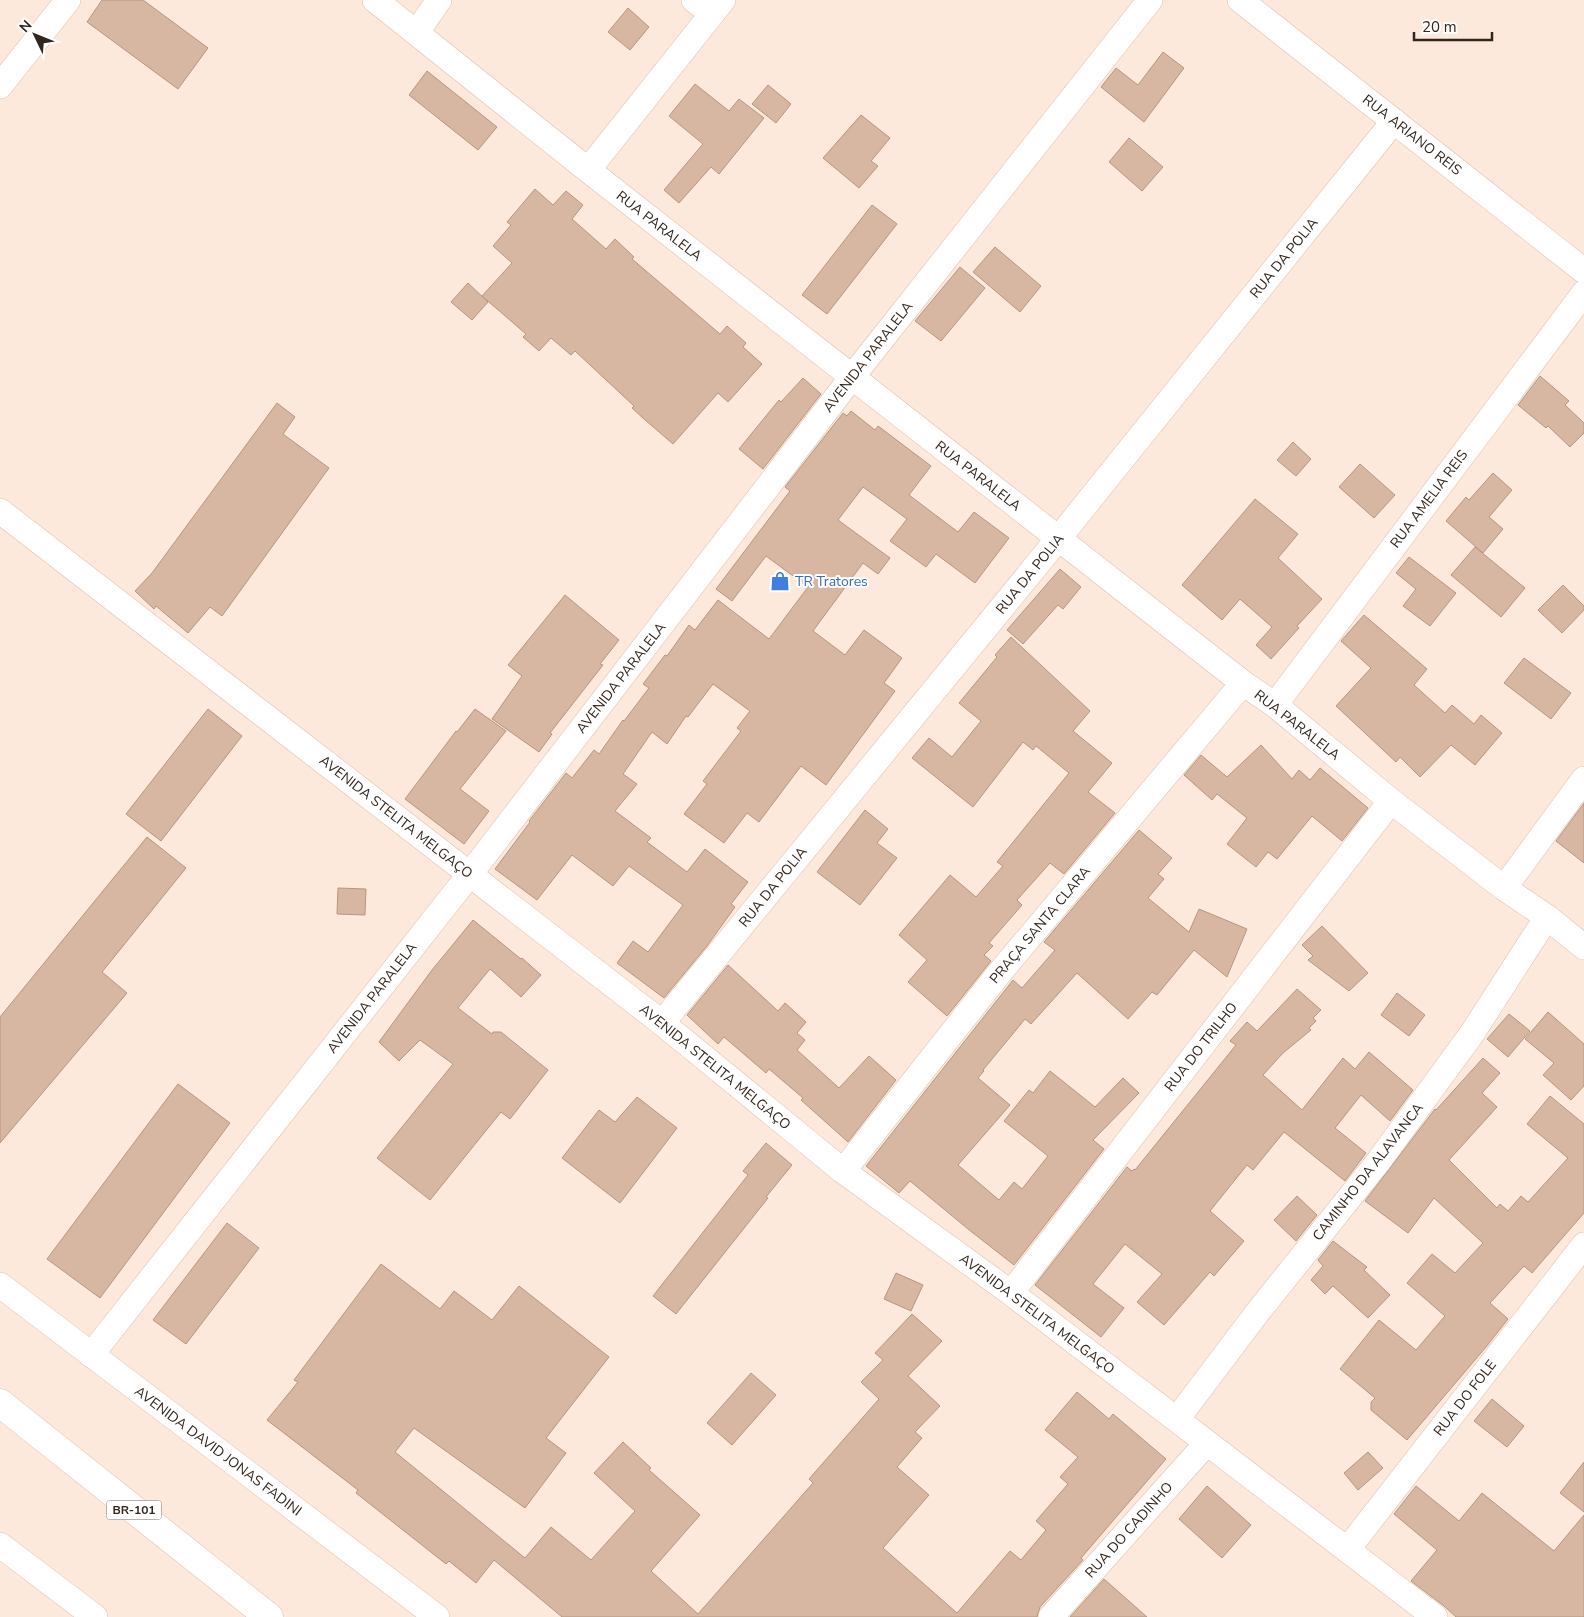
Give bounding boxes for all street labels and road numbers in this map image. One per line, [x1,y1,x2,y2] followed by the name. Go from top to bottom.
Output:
[1358,90,1466,180] street label: RUA ARIANO REIS
[612,186,706,266] street label: RUA PARALELA
[1246,214,1322,302] street label: RUA DA POLIA
[819,298,917,416] street label: AVENIDA PARALELA
[931,436,1025,516] street label: RUA PARALELA
[1386,446,1472,552] street label: RUA AMELIA REIS
[992,530,1068,618] street label: RUA DA POLIA
[572,619,670,737] street label: AVENIDA PARALELA
[1250,685,1344,765] street label: RUA PARALELA
[315,751,477,883] street label: AVENIDA STELITA MELGAÇO
[735,843,811,931] street label: RUA DA POLIA
[985,862,1095,988] street label: PRAÇA SANTA CLARA
[323,939,421,1057] street label: AVENIDA PARALELA
[1160,998,1242,1096] street label: RUA DO TRILHO
[635,1000,795,1134] street label: AVENIDA STELITA MELGAÇO
[1308,1099,1428,1245] street label: CAMINHO DA ALAVANCA
[955,1249,1119,1379] street label: AVENIDA STELITA MELGAÇO
[1429,1356,1501,1440] street label: RUA DO FOLE
[130,1382,306,1520] street label: AVENIDA DAVID JONAS FADINI
[1081,1478,1177,1582] street label: RUA DO CADINHO
[106,1500,162,1520] road number: BR-101

